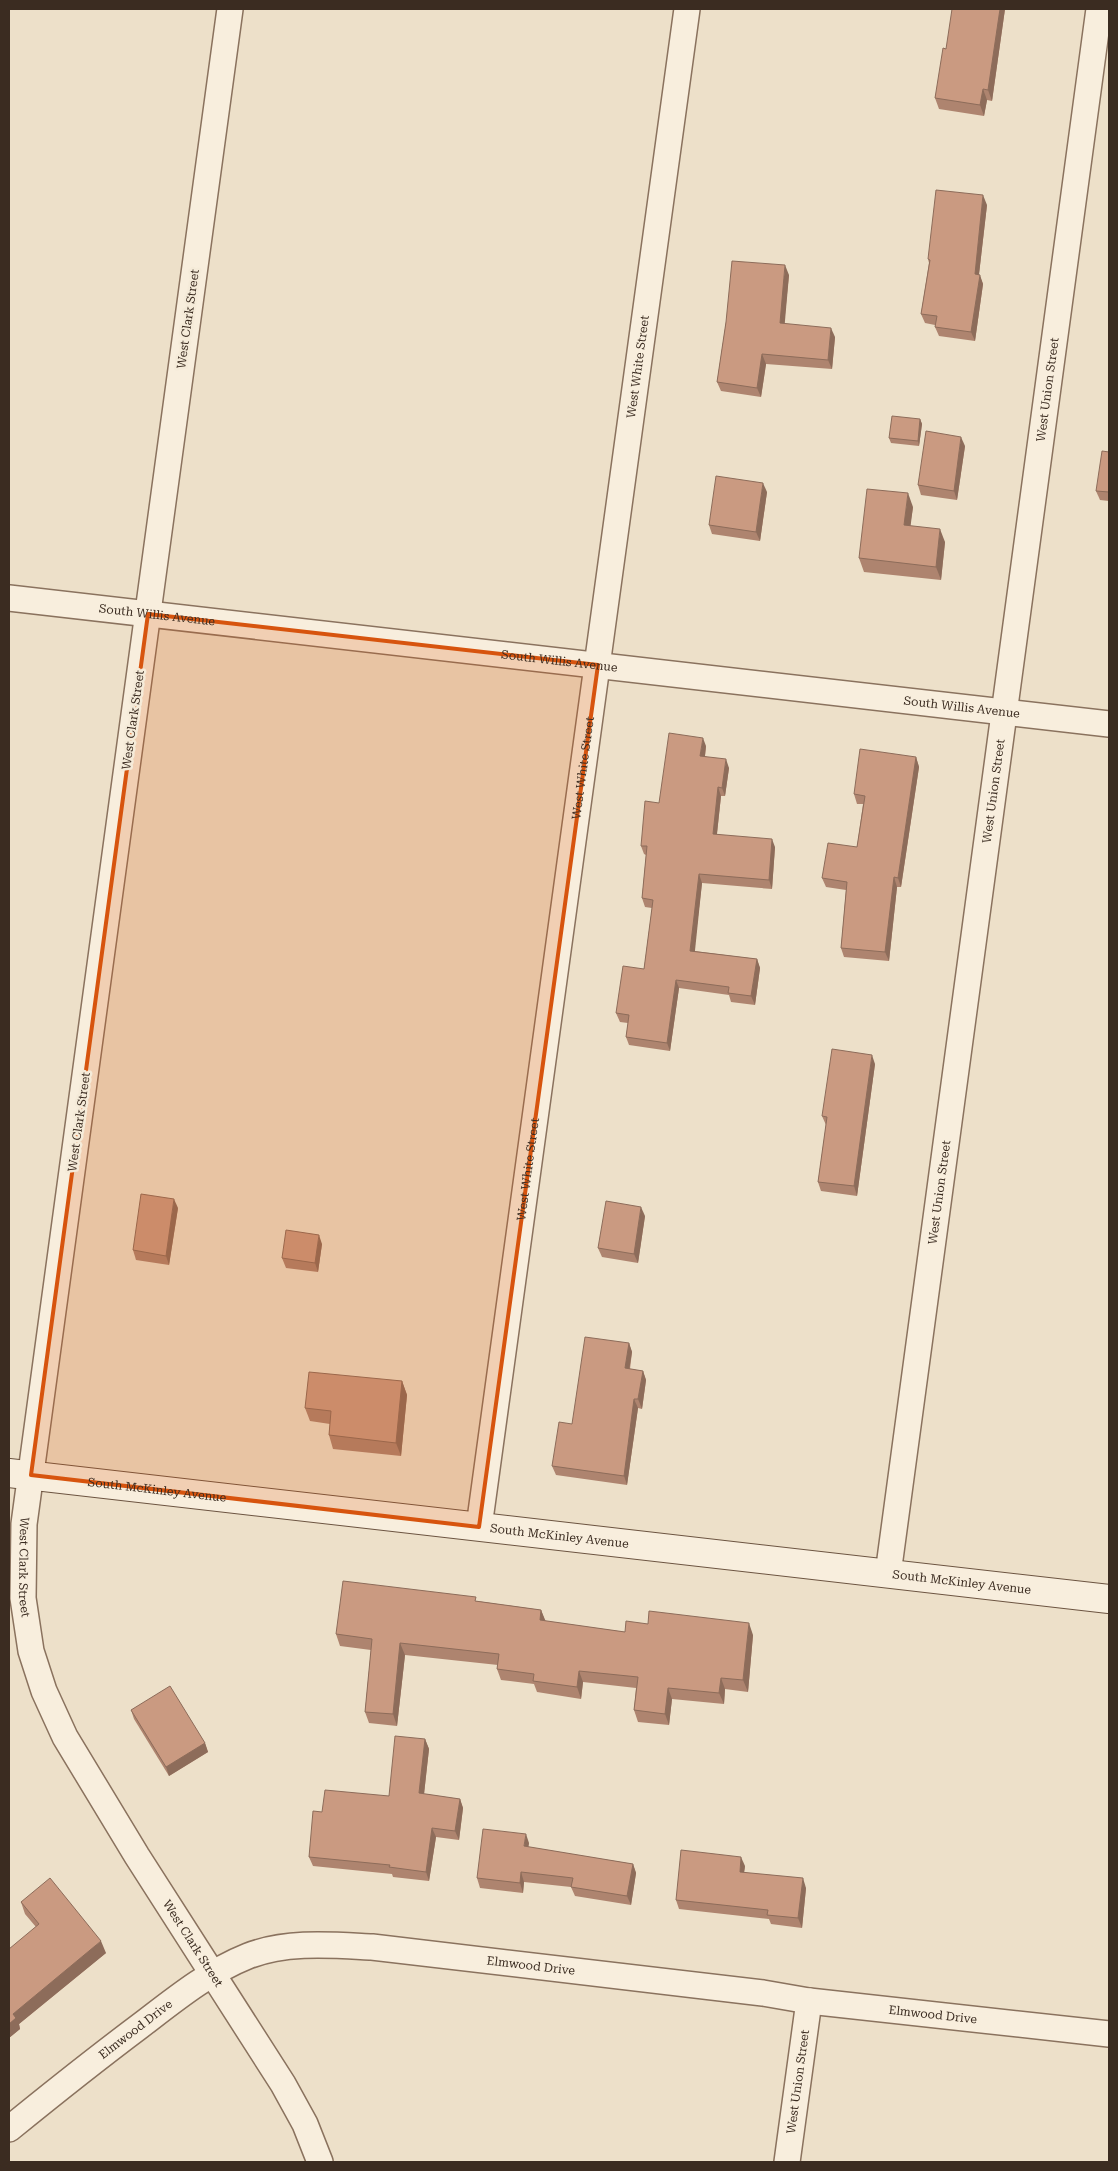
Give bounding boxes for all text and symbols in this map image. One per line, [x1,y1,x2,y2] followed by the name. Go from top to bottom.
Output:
[174,268,202,370] street label: West Clark Street
[624,314,652,419] street label: West White Street
[1034,336,1062,443] street label: West Union Street
[98,601,216,629] street label: South Willis Avenue
[501,647,619,675] street label: South Willis Avenue
[119,669,147,771] street label: West Clark Street
[903,694,1021,721] street label: South Willis Avenue
[569,715,597,821] street label: West White Street
[980,738,1008,844] street label: West Union Street
[65,1071,93,1173] street label: West Clark Street
[514,1116,542,1222] street label: West White Street
[925,1139,953,1245] street label: West Union Street
[87,1475,227,1505] street label: South McKinley Avenue
[16,1516,33,1619] street label: West Clark Street
[489,1521,630,1551] street label: South McKinley Avenue
[892,1567,1032,1597] street label: South McKinley Avenue
[160,1897,226,1990] street label: West Clark Street
[486,1954,576,1978] street label: Elmwood Drive
[96,1997,175,2062] street label: Elmwood Drive
[888,2003,978,2026] street label: Elmwood Drive
[784,2028,812,2135] street label: West Union Street

